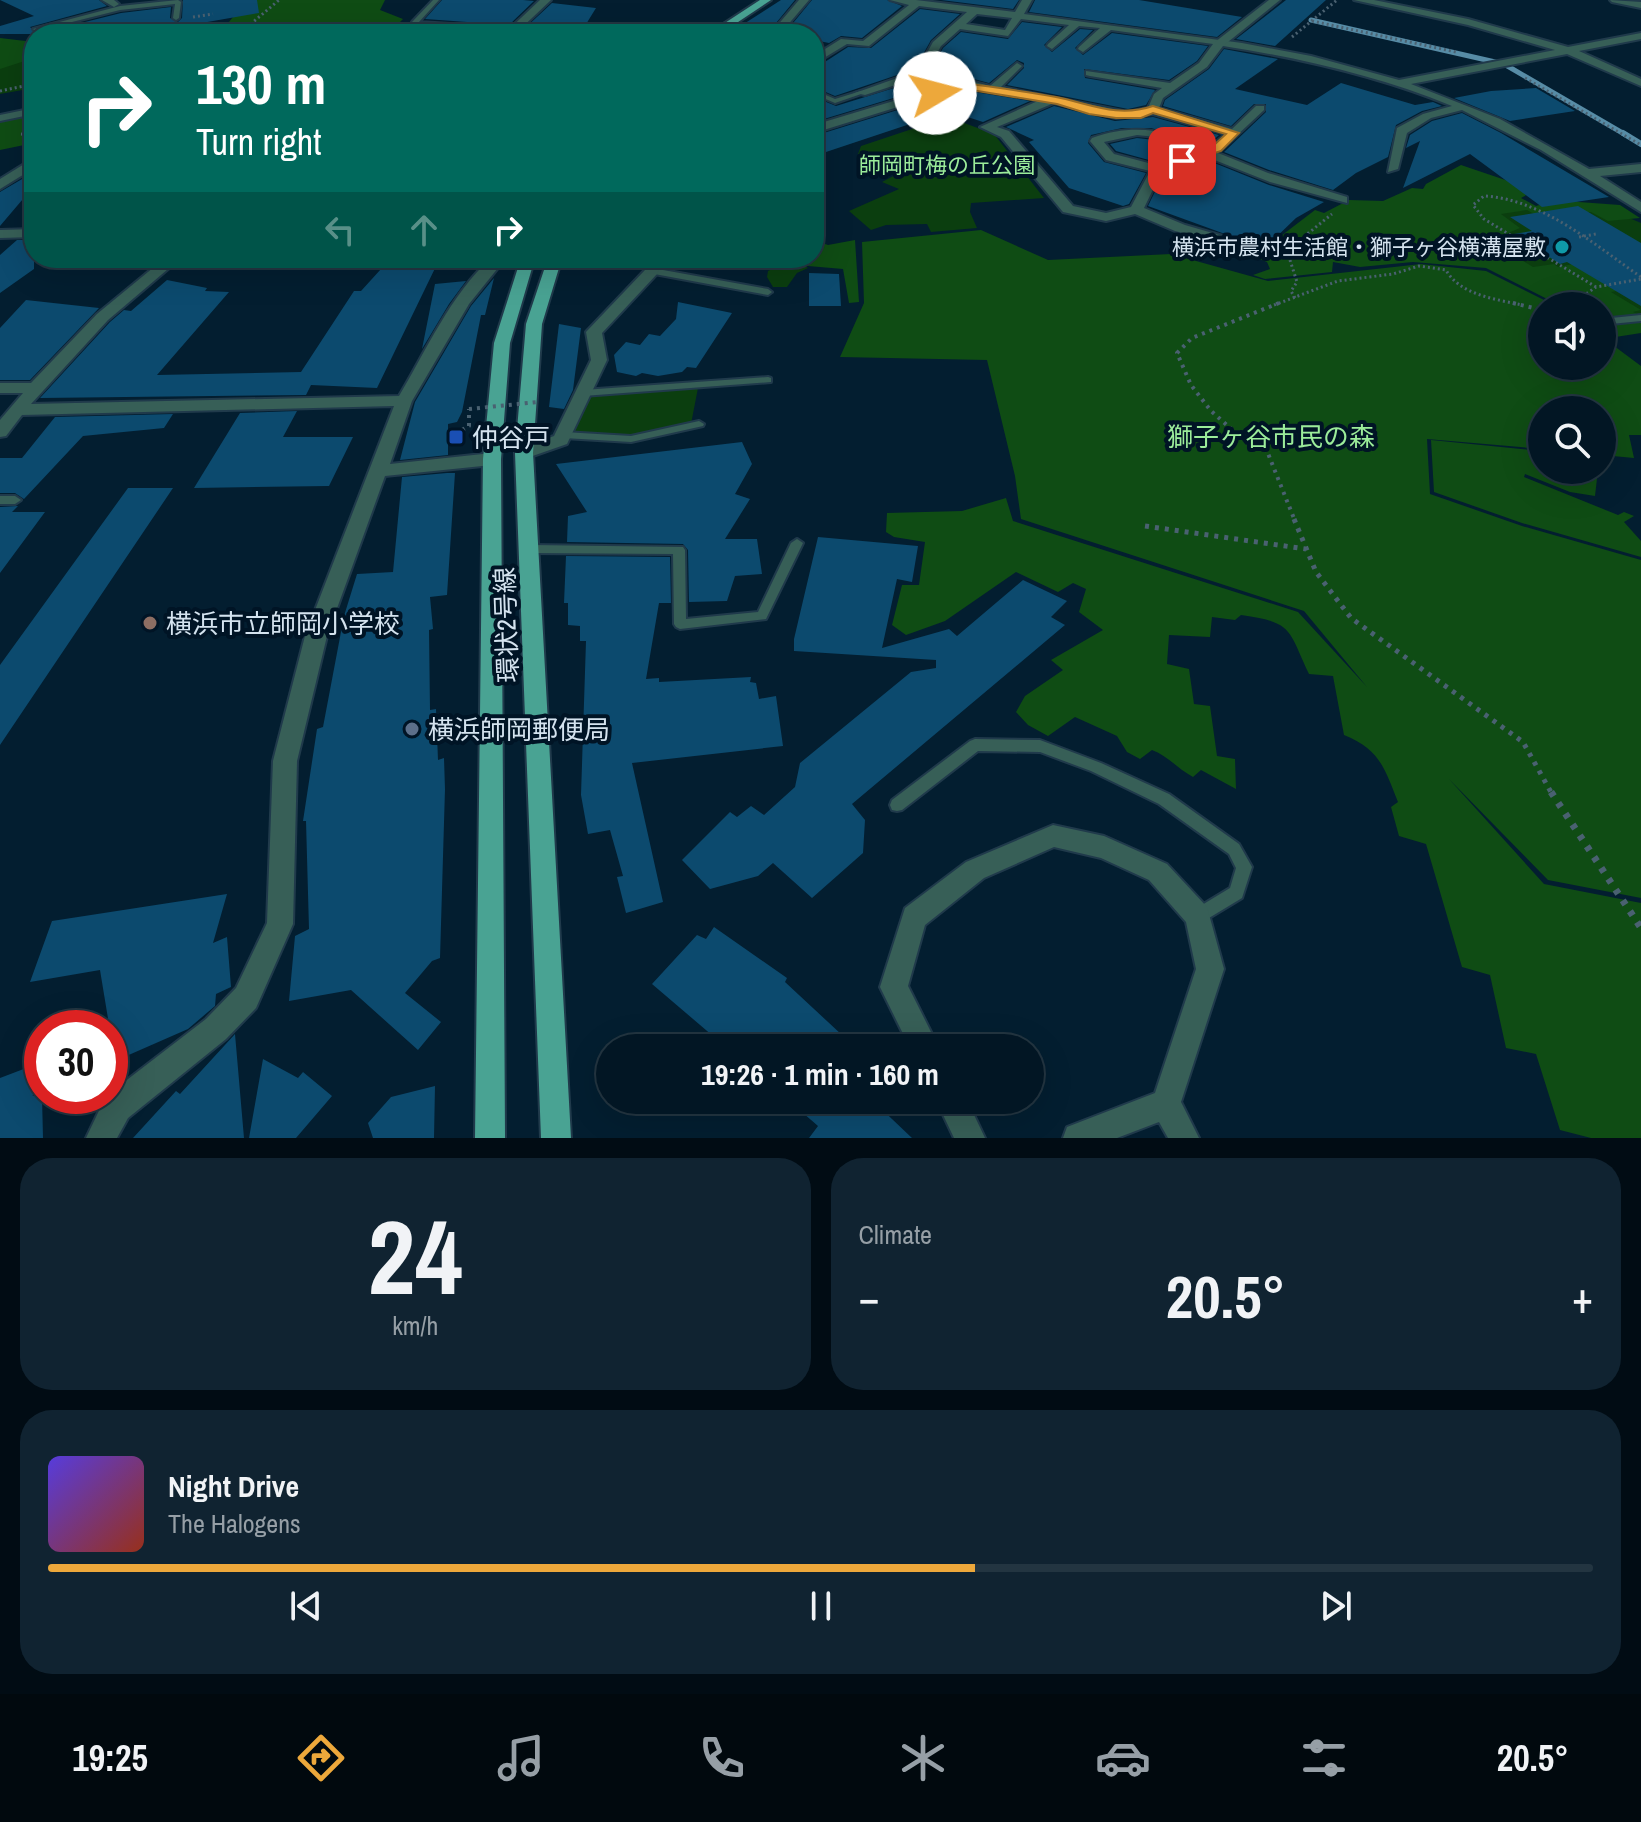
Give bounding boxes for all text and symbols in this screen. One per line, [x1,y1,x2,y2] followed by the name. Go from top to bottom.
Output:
[196,46,326,121] text: 130 m
[893,51,977,135] position arrow
[64,56,168,160] icon: right
[196,118,321,166] text: Turn right
[1148,127,1216,195] pin
[1160,139,1204,183] icon: arrive
[859,150,1035,180] park label: 師岡町梅の丘公園
[318,208,362,252] icon: left
[402,208,446,252] icon: ahead
[486,208,530,252] icon: right
[1172,232,1546,262] place label: 横浜市農村生活館・獅子ヶ谷横溝屋敷
[1553,238,1571,256] marker: 横浜市農村生活館・獅子ヶ谷横溝屋敷
[1528,292,1616,484] map controls
[1528,292,1616,380] button: sound
[1528,396,1616,484] button: search
[1167,419,1375,454] park label: 獅子ヶ谷市民の森
[472,420,550,455] place label: 仲谷戸
[447,428,465,446] marker: 仲谷戸
[486,566,526,684] street label: 環状2号線
[166,606,400,641] place label: 横浜市立師岡小学校
[141,614,159,632] marker: 横浜市立師岡小学校
[428,712,610,747] place label: 横浜師岡郵便局
[403,720,421,738] marker: 横浜師岡郵便局
[24,1010,128,1114] speed limit sign: 30
[701,1054,939,1094] text: 19:26 · 1 min · 160 m
[368,1186,463,1326] text: 24
[859,1217,932,1252] text: Climate
[1166,1256,1286,1337] text: 20.5°
[859,1267,880,1327] text: −
[1572,1267,1593,1327] text: +
[392,1308,438,1343] text: km/h
[168,1466,299,1506] text: Night Drive
[168,1506,301,1541] text: The Halogens
[284,1584,328,1628] icon: previous
[799,1584,843,1628] icon: pause
[1314,1584,1358,1628] icon: next
[293,1730,349,1786] icon: directions
[493,1730,549,1786] icon: music
[694,1730,750,1786] icon: phone
[895,1730,951,1786] icon: climate
[1095,1730,1151,1786] icon: car
[1296,1730,1352,1786] icon: filters
[72,1734,148,1782] text: 19:25
[1497,1734,1569,1782] text: 20.5°

